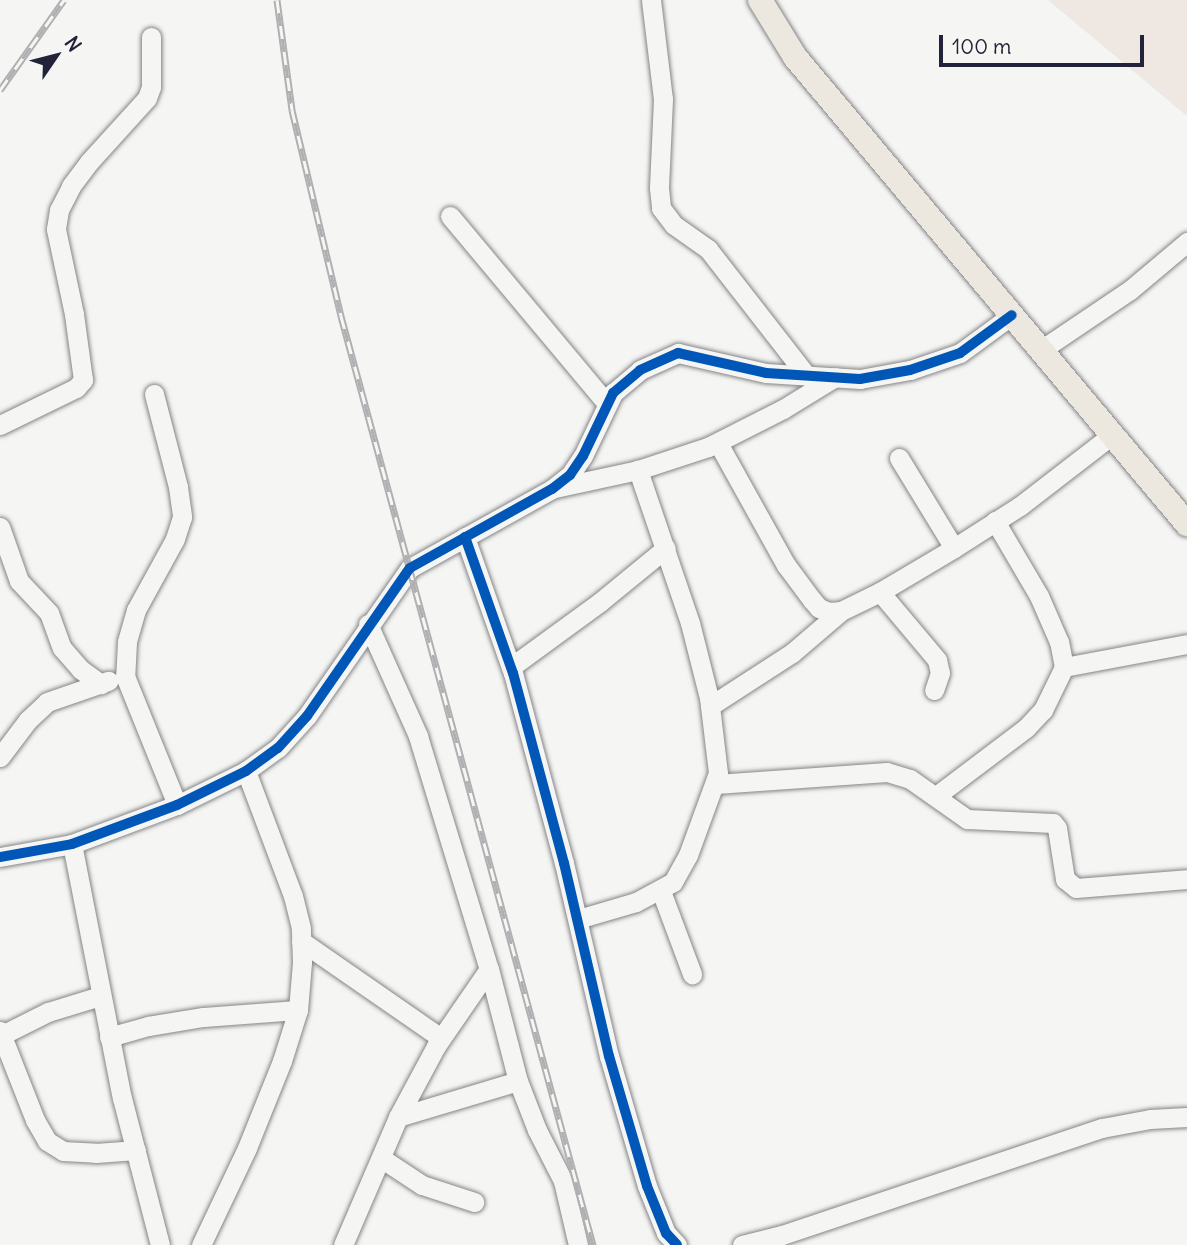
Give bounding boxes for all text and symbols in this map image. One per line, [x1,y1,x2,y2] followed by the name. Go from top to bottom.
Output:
[21,21,91,91] north arrow
[942,21,1147,65] scale bar
[60,32,87,56] text: N
[952,33,1011,60] text: 100 m

